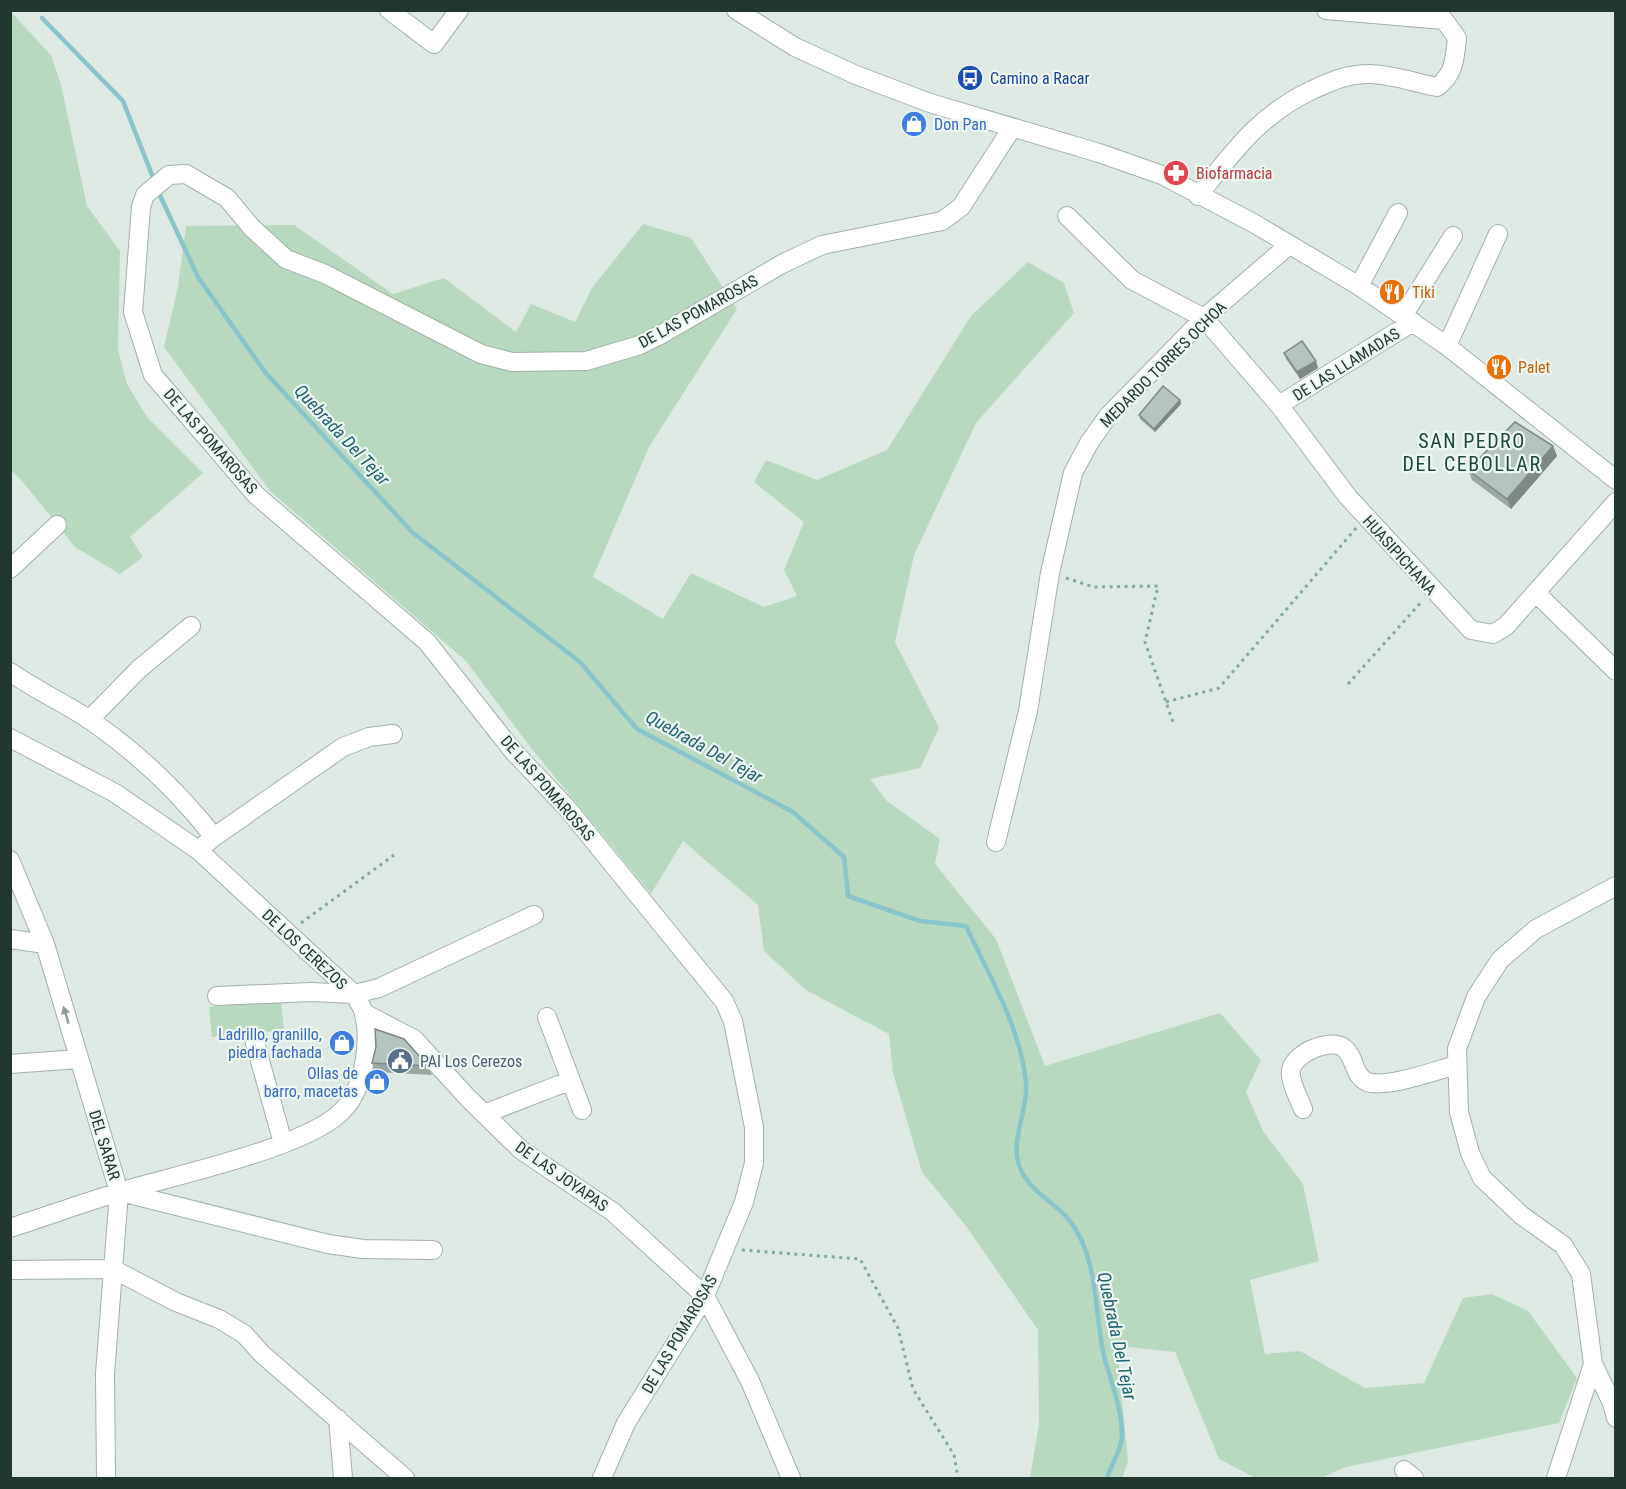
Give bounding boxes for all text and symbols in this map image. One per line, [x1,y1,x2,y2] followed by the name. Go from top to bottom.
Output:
[955,63,985,93] bus stop icon: Camino a Racar
[990,69,1089,88] place label: Camino a Racar
[899,109,929,139] shop icon: Don Pan
[934,115,987,134] place label: Don Pan
[1161,158,1191,188] pharmacy icon: Biofarmacia
[1196,164,1272,183] place label: Biofarmacia
[635,271,761,352] street label: DE LAS POMAROSAS
[1377,277,1407,307] restaurant icon: Tiki
[1412,283,1435,302] place label: Tiki
[1096,297,1230,431] street label: MEDARDO TORRES OCHOA
[1289,324,1403,405] street label: DE LAS LLAMADAS
[1484,352,1514,382] restaurant icon: Palet
[1518,358,1551,377] place label: Palet
[290,380,395,490] water label: Quebrada Del Tejar
[160,385,262,498] street label: DE LAS POMAROSAS
[1402,429,1542,476] district label: SAN PEDRO DEL CEBOLLAR
[1359,512,1440,599] street label: HUASIPICHANA
[642,706,767,788] water label: Quebrada Del Tejar
[497,732,599,845] street label: DE LAS POMAROSAS
[258,905,351,993] street label: DE LOS CEREZOS
[61,1006,70,1024] one-way arrow
[218,1025,322,1062] place label: Ladrillo, granillo, piedra fachada
[327,1028,357,1058] shop icon: Ladrillo, granillo, piedra fachada
[385,1046,415,1076] public building icon: PAI Los Cerezos
[420,1052,522,1071] place label: PAI Los Cerezos
[264,1064,358,1101] place label: Ollas de barro, macetas
[362,1067,392,1097] shop icon: Ollas de barro, macetas
[85,1108,124,1183] street label: DEL SARAR
[512,1137,612,1215] street label: DE LAS JOYAPAS
[1094,1270,1141,1402] water label: Quebrada Del Tejar
[638,1272,721,1397] street label: DE LAS POMAROSAS

